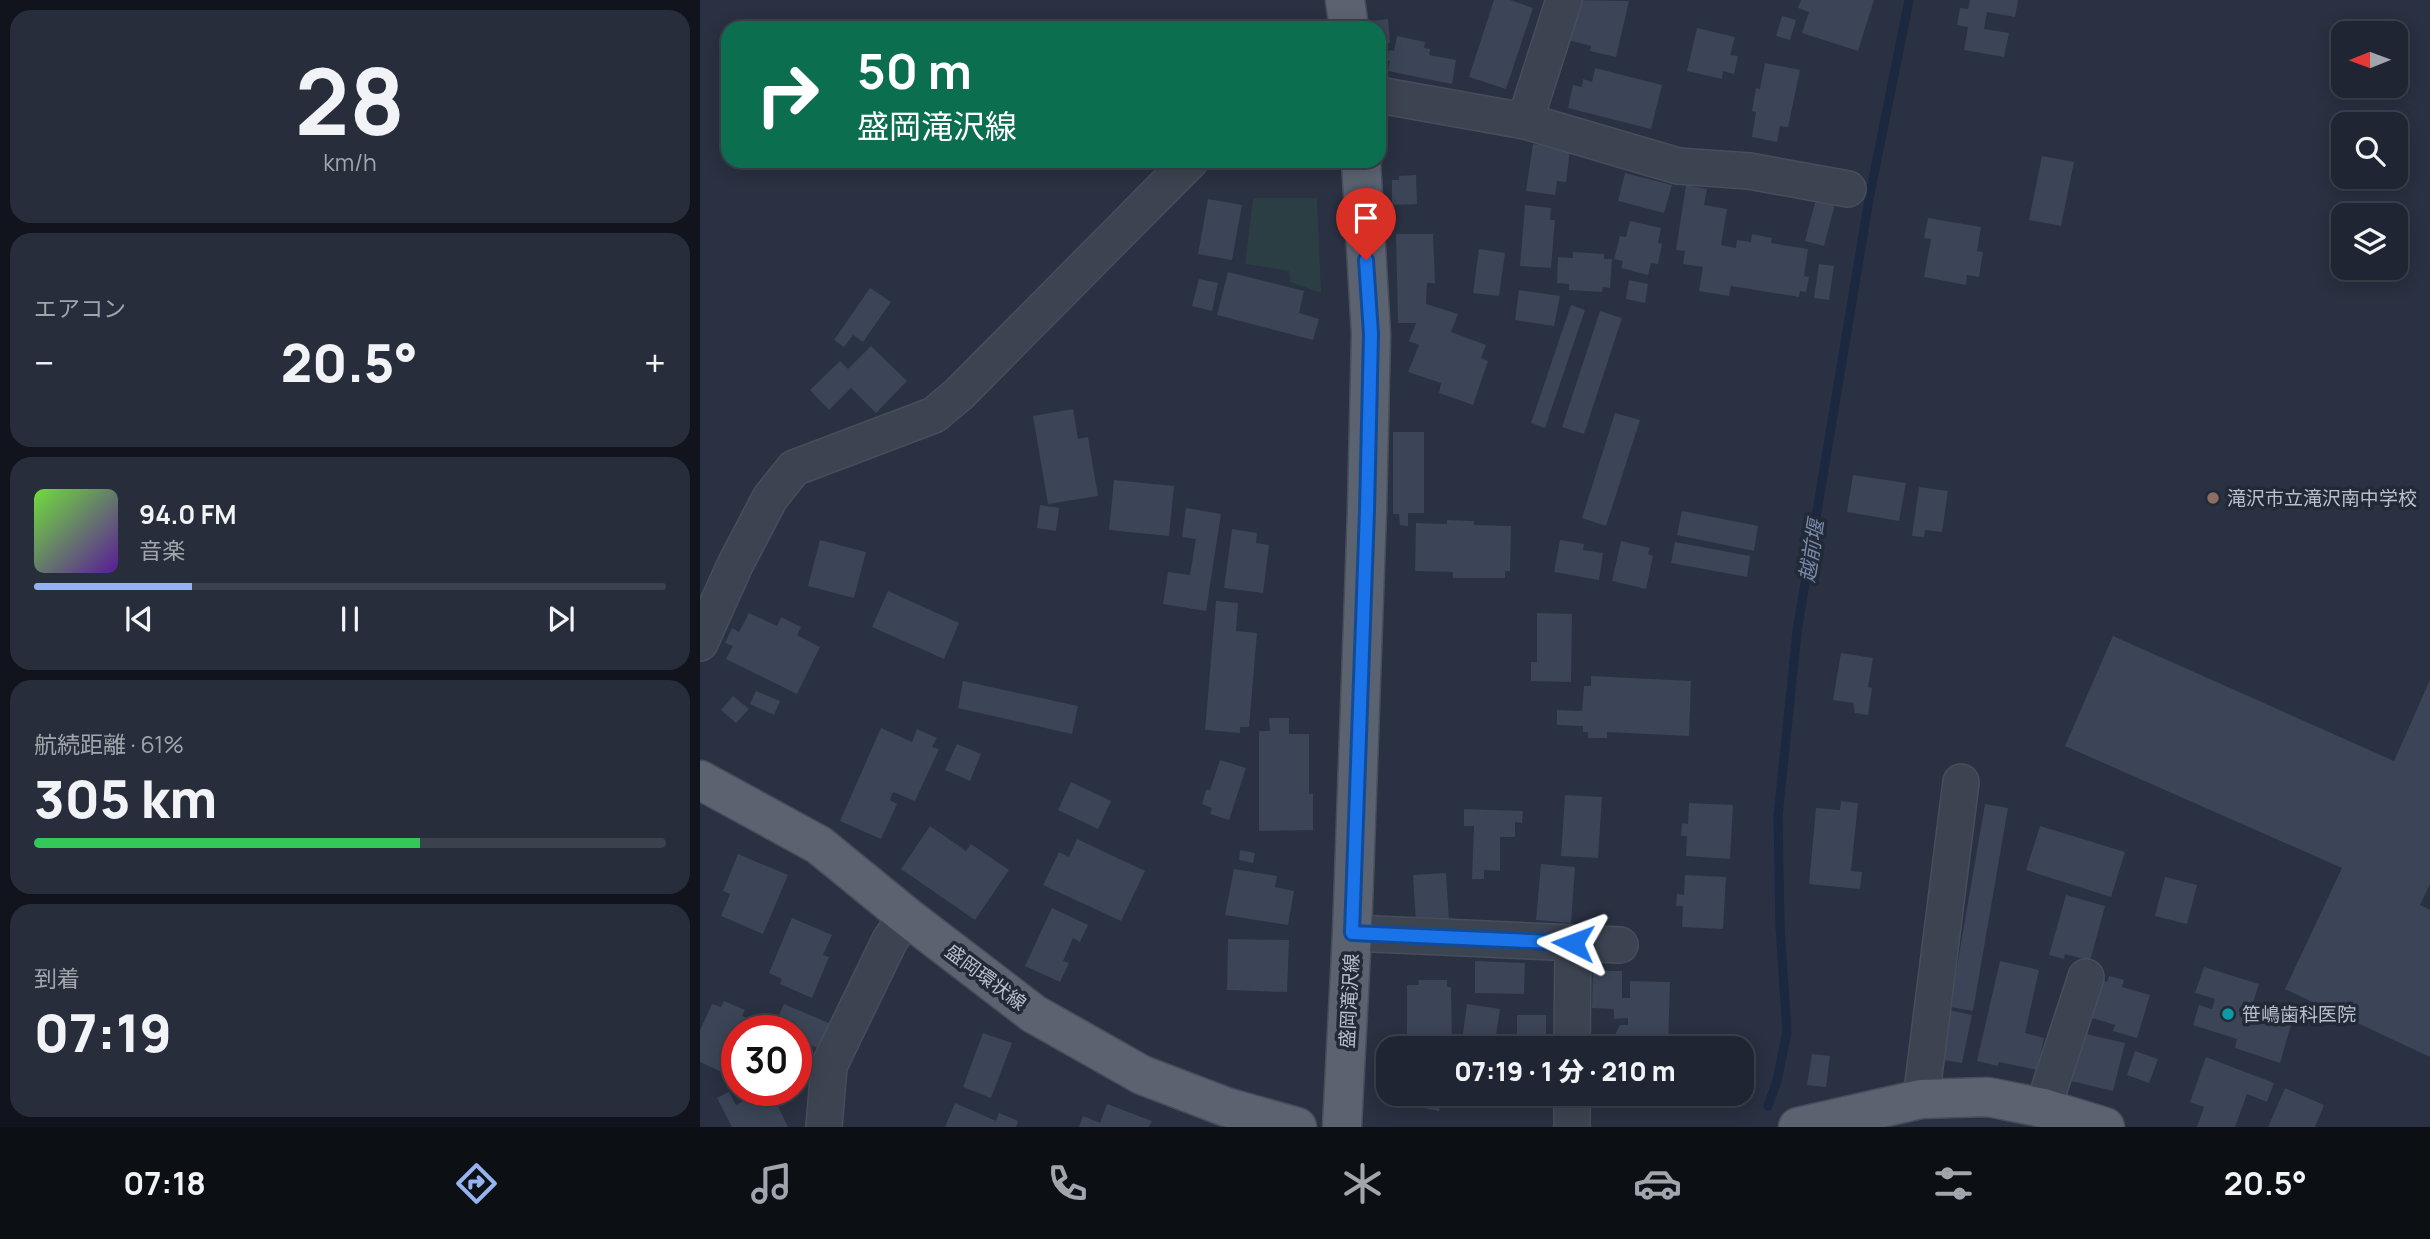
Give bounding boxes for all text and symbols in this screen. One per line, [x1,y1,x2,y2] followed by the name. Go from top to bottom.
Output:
[2331,21,2408,98] north arrow
[2331,21,2408,280] map controls
[857,37,972,104] text: 50 m
[295,38,405,162] text: 28
[742,49,833,140] icon: right
[857,104,1017,148] text: 盛岡滝沢線
[2331,112,2408,189] button: search
[323,146,377,178] text: km/h
[1336,188,1396,260] pin
[1347,199,1385,237] icon: arrive
[2331,203,2408,280] button: layers
[34,292,126,324] text: エアコン
[281,327,418,398] text: 20.5°
[34,336,55,388] text: −
[644,336,666,388] text: +
[2227,485,2417,511] place label: 滝沢市立滝沢南中学校
[2205,490,2221,506] marker: 滝沢市立滝沢南中学校
[139,496,237,532] text: 94.0 FM
[1792,514,1830,584] water label: 越前堰
[139,534,185,566] text: 音楽
[120,600,158,638] icon: previous
[331,600,369,638] icon: pause
[542,600,580,638] icon: next
[34,728,184,760] text: 航続距離 · 61%
[34,763,217,834] text: 305 km
[1536,906,1610,980] position arrow
[940,938,1032,1016] street label: 盛岡環状線
[1334,953,1364,1049] street label: 盛岡滝沢線
[34,962,80,994] text: 到着
[34,997,172,1068] text: 07:19
[2242,1001,2356,1027] place label: 笹嶋歯科医院
[2220,1006,2236,1022] marker: 笹嶋歯科医院
[721,1015,812,1106] speed limit sign: 30
[1454,1053,1676,1089] text: 07:19 · 1 分 · 210 m
[452,1159,501,1208] icon: directions
[747,1159,796,1208] icon: music
[1043,1159,1092,1208] icon: phone
[1338,1159,1387,1208] icon: climate
[1633,1159,1682,1208] icon: car
[1929,1159,1978,1208] icon: filters
[123,1161,206,1205] text: 07:18
[2224,1161,2307,1205] text: 20.5°

